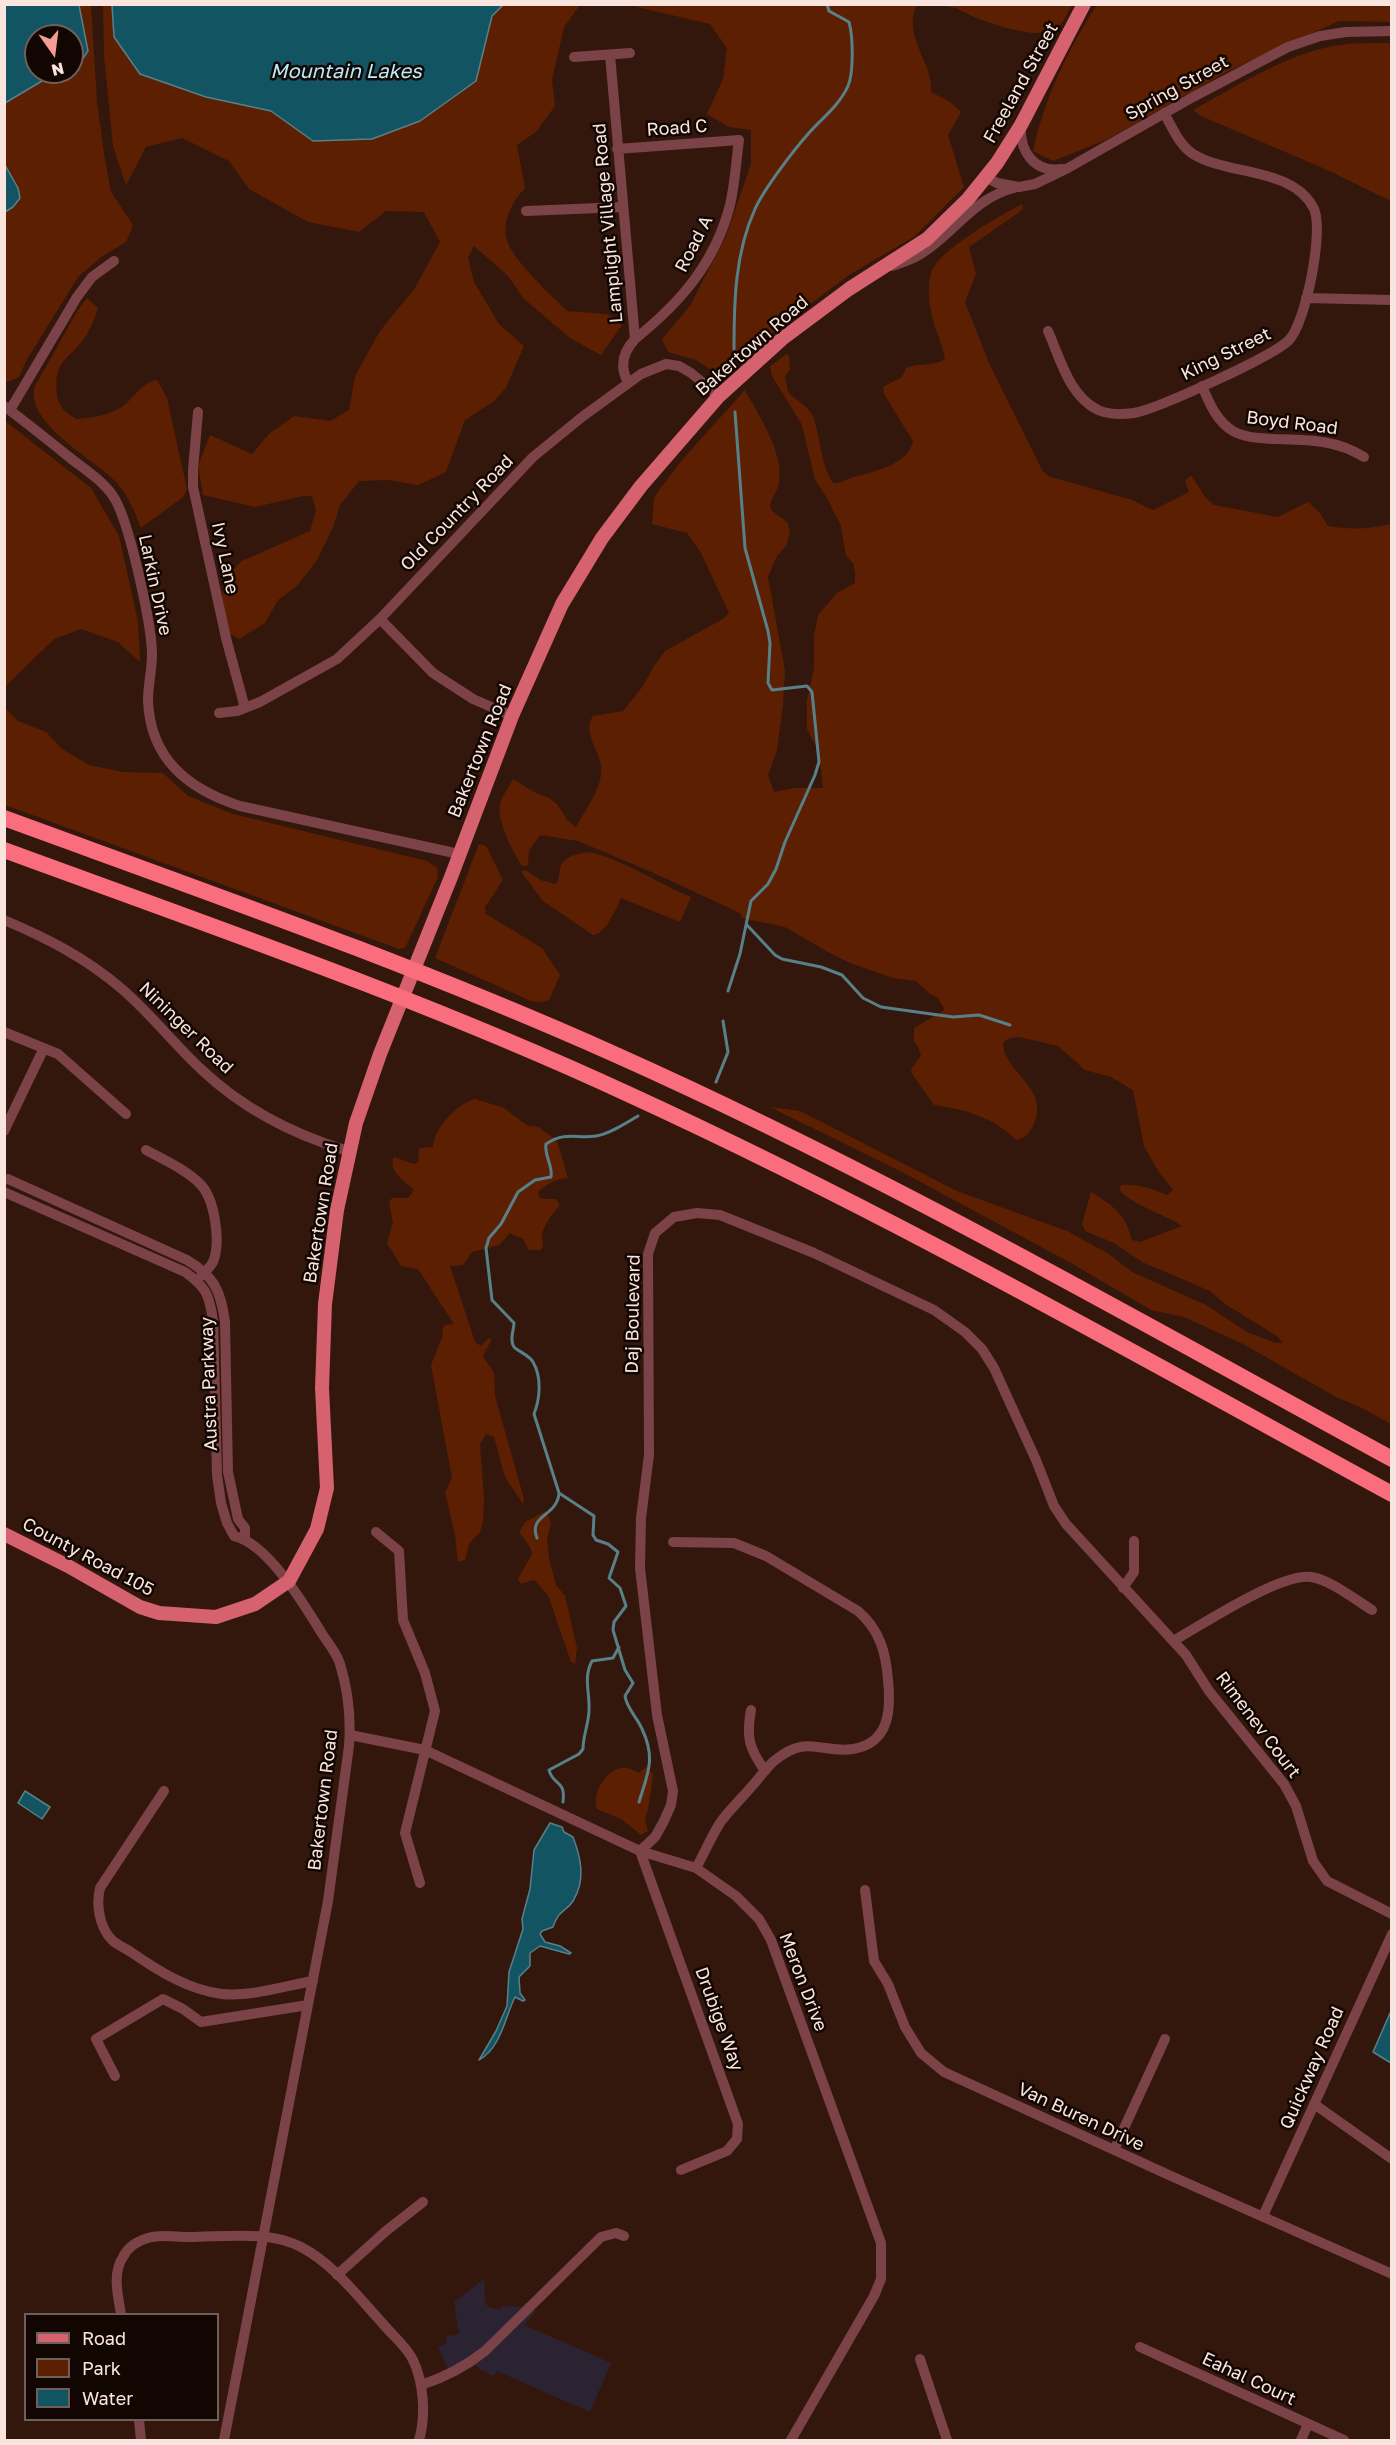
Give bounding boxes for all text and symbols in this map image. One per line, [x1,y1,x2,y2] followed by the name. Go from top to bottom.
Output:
[979,19,1063,147] street label: Freeland Street
[24,24,84,84] north arrow
[1122,51,1232,125] street label: Spring Street
[50,58,66,81] text: N
[270,60,422,84] water label: Mountain Lakes
[646,115,708,141] street label: Road C
[589,122,627,324] street label: Lamplight Village Road
[671,212,717,276] street label: Road A
[691,291,813,401] street label: Bakertown Road
[1178,323,1274,385] street label: King Street
[1245,407,1339,439] street label: Boyd Road
[396,451,518,575] street label: Old Country Road
[207,520,243,596] street label: Ivy Lane
[134,532,176,638] street label: Larkin Drive
[443,681,517,821] street label: Bakertown Road
[134,978,238,1078] street label: Nininger Road
[299,1141,343,1285] street label: Bakertown Road
[621,1254,645,1374] street label: Daj Boulevard
[196,1317,222,1451] street label: Austra Parkway
[19,1513,157,1601] street label: County Road 105
[1211,1668,1305,1782] street label: Rimenev Court
[304,1728,342,1872] street label: Bakertown Road
[774,1930,832,2034] street label: Meron Drive
[690,1964,748,2074] street label: Drubige Way
[1275,2003,1349,2133] street label: Quickway Road
[1014,2078,1148,2156] street label: Van Buren Drive
[24,2313,219,2421] legend
[82,2327,126,2349] text: Road
[1199,2348,1299,2410] street label: Eahal Court
[82,2357,121,2379] text: Park
[82,2387,133,2409] text: Water

